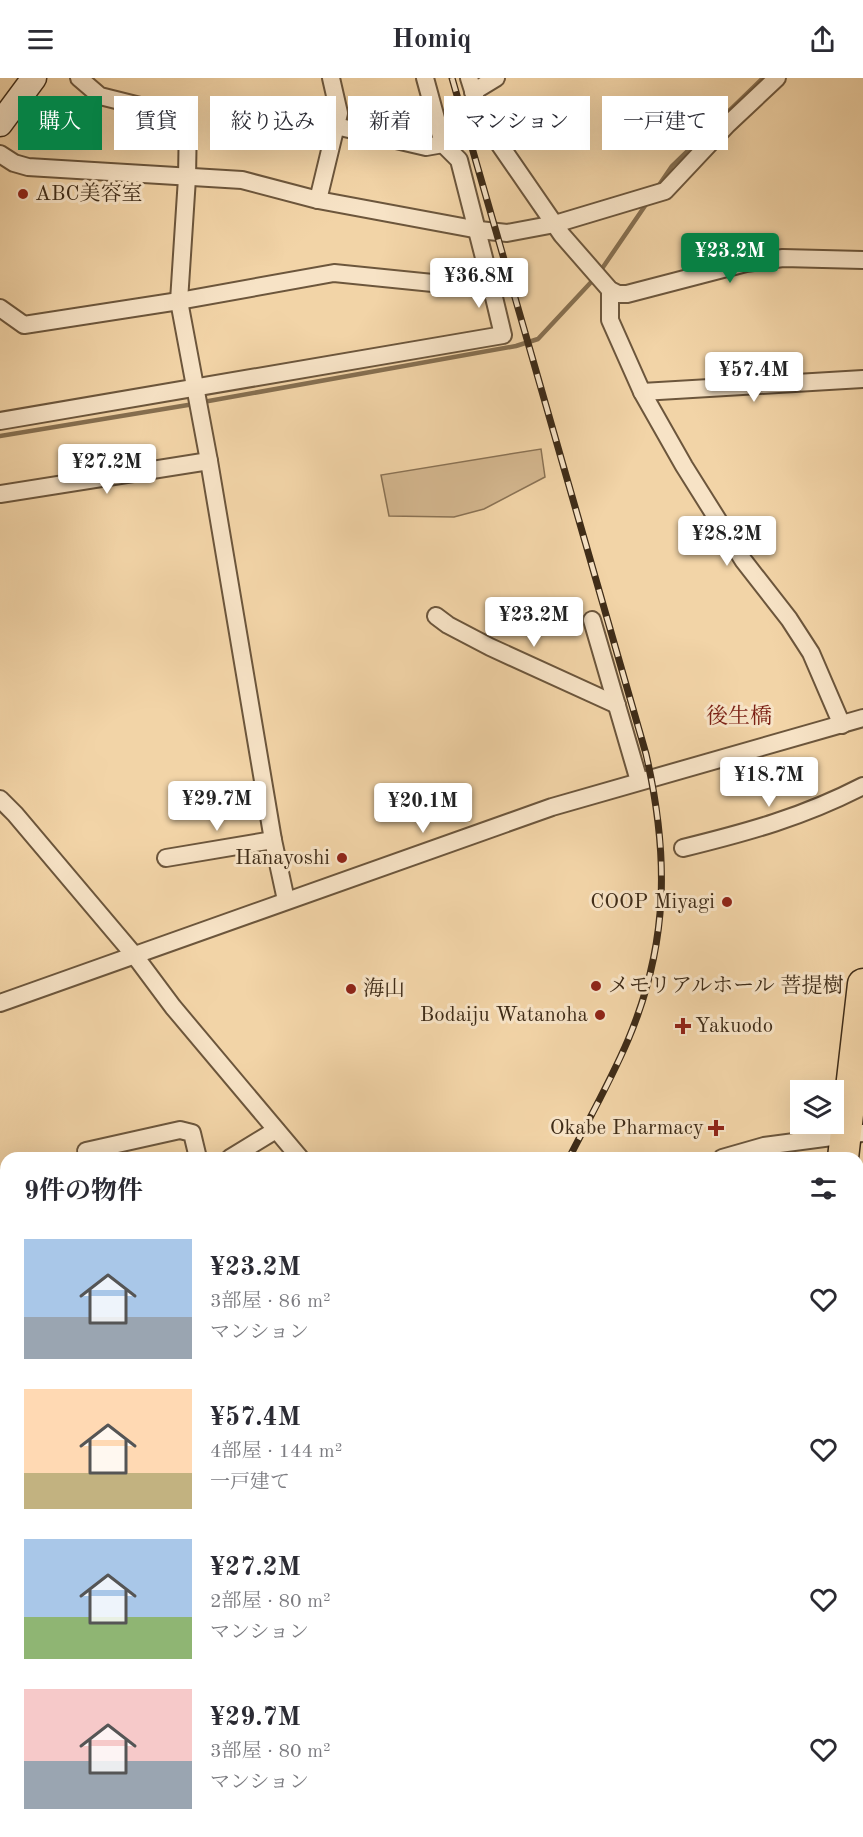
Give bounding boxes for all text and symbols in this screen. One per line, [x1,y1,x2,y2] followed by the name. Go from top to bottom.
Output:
[24,23,57,56] icon: menu
[806,23,839,56] icon: share
[392,26,471,53] text: Homiq
[18,96,102,150] chip: 購入
[114,96,198,150] chip: 賃貸
[210,96,336,150] chip: 絞り込み
[348,96,432,150] chip: 新着
[444,96,590,150] chip: マンション
[602,96,728,150] chip: 一戸建て
[35,182,143,205] place label: ABC美容室
[16,187,30,201] marker: ABC美容室
[681,233,779,284] pin: ¥23.2M
[695,242,765,262] text: ¥23.2M
[430,258,528,309] pin: ¥36.8M
[444,267,514,287] text: ¥36.8M
[705,352,803,403] pin: ¥57.4M
[719,361,789,381] text: ¥57.4M
[58,444,156,495] pin: ¥27.2M
[72,453,142,473] text: ¥27.2M
[678,516,776,567] pin: ¥28.2M
[692,525,762,545] text: ¥28.2M
[485,597,583,648] pin: ¥23.2M
[499,606,569,626] text: ¥23.2M
[706,704,772,728] district label: 後生橋
[720,757,818,808] pin: ¥18.7M
[734,766,804,786] text: ¥18.7M
[168,781,266,832] pin: ¥29.7M
[374,783,472,834] pin: ¥20.1M
[182,790,252,810] text: ¥29.7M
[388,792,458,812] text: ¥20.1M
[235,848,330,869] place label: Hanayoshi
[335,851,349,865] marker: Hanayoshi
[590,892,715,913] place label: COOP Miyagi
[720,895,734,909] marker: COOP Miyagi
[608,974,844,997] place label: メモリアルホール 菩提樹
[363,977,405,1000] place label: 海山
[589,979,603,993] marker: メモリアルホール 菩提樹
[344,982,358,996] marker: 海山
[420,1005,588,1026] place label: Bodaiju Watanoha
[593,1008,607,1022] marker: Bodaiju Watanoha
[695,1016,773,1037] place label: Yakuodo
[676,1019,690,1033] marker: Yakuodo
[790,1080,844,1134] map controls
[790,1080,844,1134] button: layers
[550,1118,704,1139] place label: Okabe Pharmacy
[709,1121,723,1135] marker: Okabe Pharmacy
[807,1172,840,1205] icon: filters
[24,1179,143,1205] text: 9件の物件
[210,1255,301,1281] text: ¥23.2M
[72,1263,144,1335] icon: home
[807,1283,840,1316] icon: heart
[210,1292,331,1312] text: 3部屋 · 86 m²
[210,1323,309,1343] text: マンション
[210,1405,301,1431] text: ¥57.4M
[72,1413,144,1485] icon: home
[807,1433,840,1466] icon: heart
[210,1442,342,1462] text: 4部屋 · 144 m²
[210,1473,290,1493] text: 一戸建て
[210,1555,301,1581] text: ¥27.2M
[72,1563,144,1635] icon: home
[807,1583,840,1616] icon: heart
[210,1592,331,1612] text: 2部屋 · 80 m²
[210,1623,309,1643] text: マンション
[210,1705,301,1731] text: ¥29.7M
[72,1713,144,1785] icon: home
[807,1733,840,1766] icon: heart
[210,1742,331,1762] text: 3部屋 · 80 m²
[210,1773,309,1793] text: マンション

